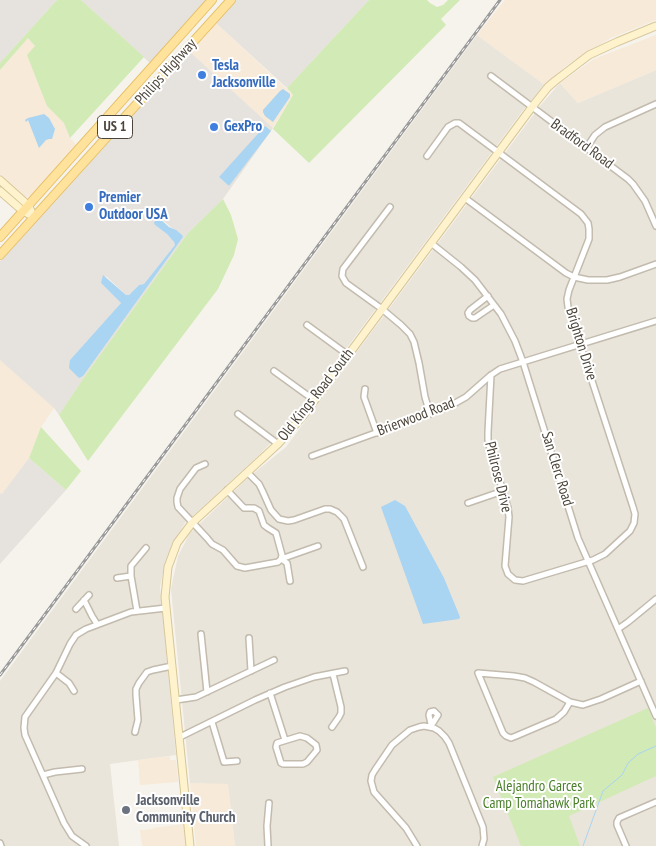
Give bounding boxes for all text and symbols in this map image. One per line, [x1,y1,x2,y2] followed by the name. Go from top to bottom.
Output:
[132,35,200,109] street label: Philips Highway
[212,57,276,92] place label: Tesla Jacksonville
[196,69,208,81] marker: Tesla Jacksonville
[98,115,132,138] road number: US 1
[547,115,617,173] street label: Bradford Road
[224,118,262,136] place label: GexPro
[208,121,220,133] marker: GexPro
[99,189,168,224] place label: Premier Outdoor USA
[83,201,95,213] marker: Premier Outdoor USA
[561,306,601,382] street label: Brighton Drive
[274,345,358,445] street label: Old Kings Road South
[375,394,457,440] street label: Brierwood Road
[537,430,577,508] street label: San Clerc Road
[481,440,515,514] street label: Philrose Drive
[483,778,595,813] park label: Alejandro Garces Camp Tomahawk Park
[136,792,236,827] place label: Jacksonville Community Church
[120,804,132,816] marker: Jacksonville Community Church

